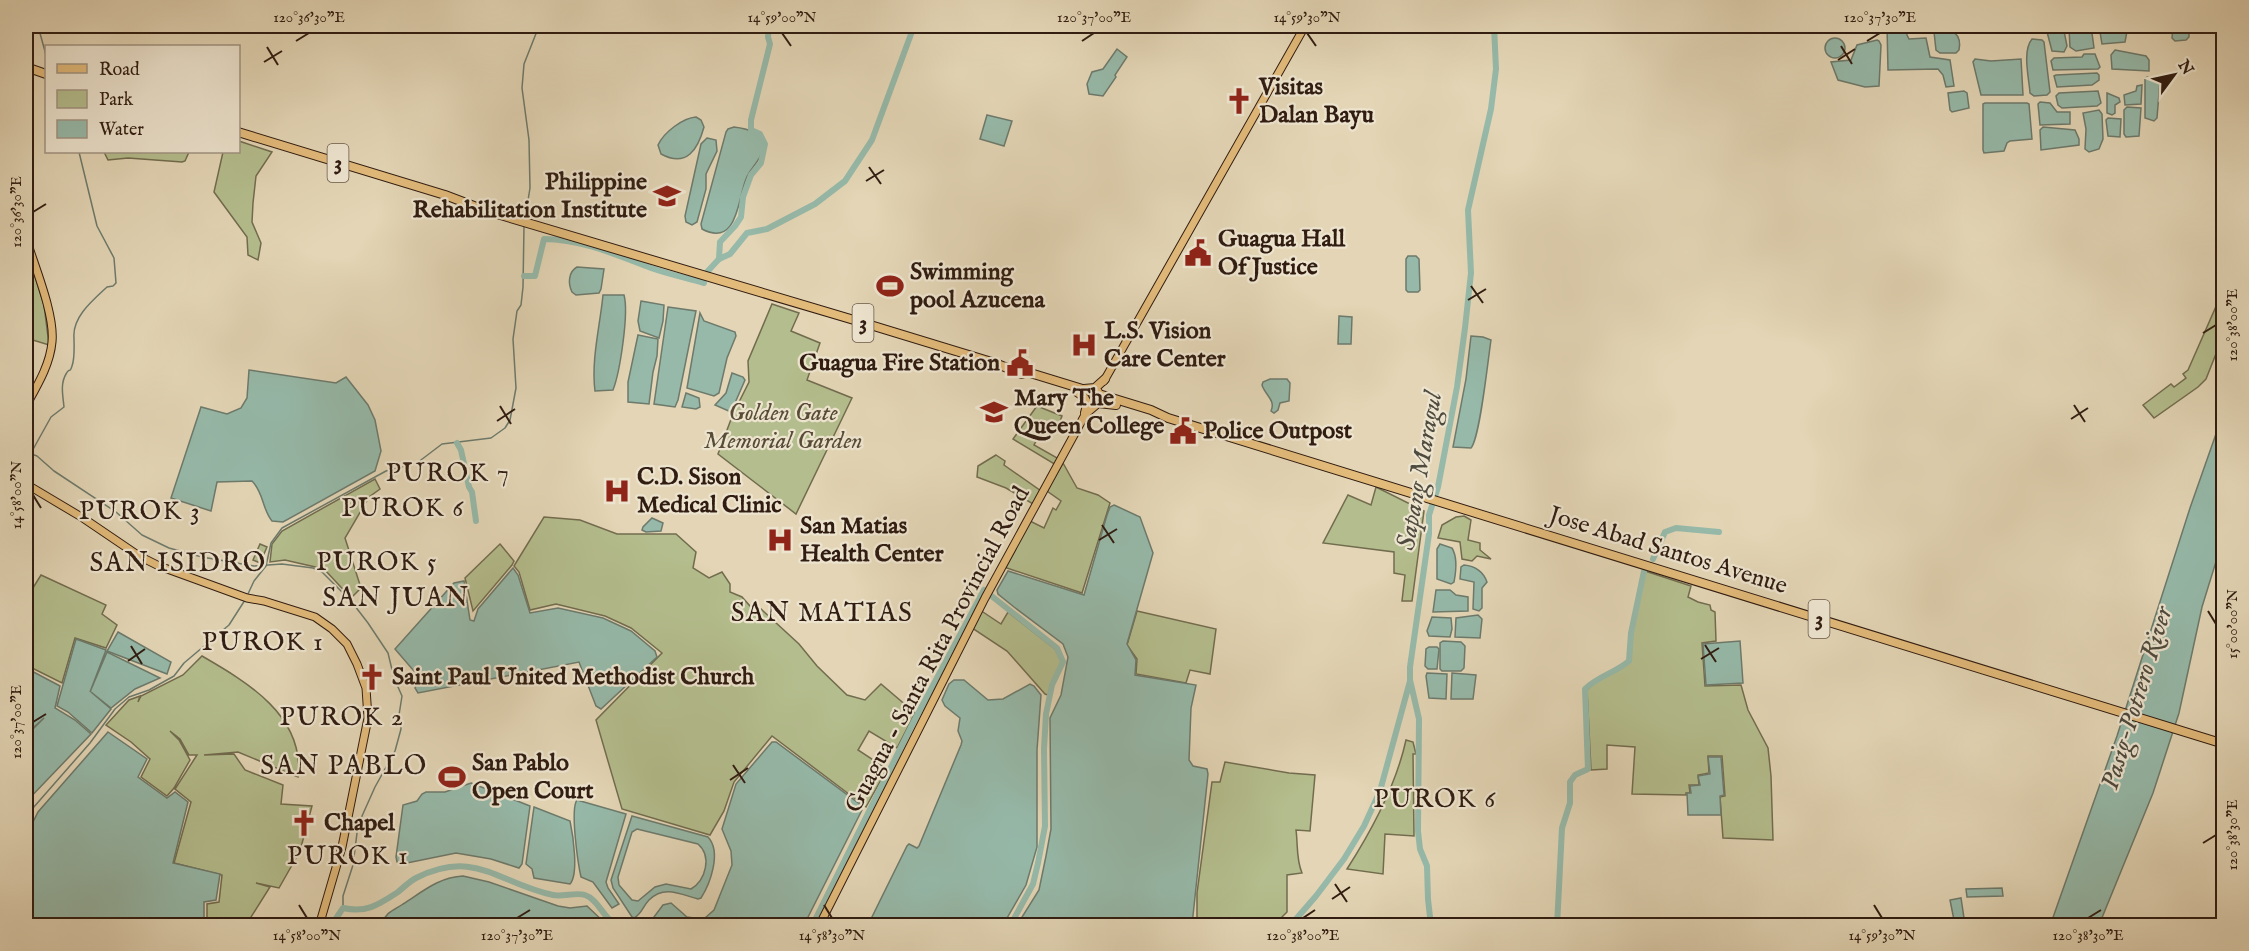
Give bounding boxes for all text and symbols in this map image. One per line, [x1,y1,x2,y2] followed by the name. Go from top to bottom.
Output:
[273,8,345,27] text: 120°36'30"E
[748,8,817,27] text: 14°59'00"N
[1057,8,1131,27] text: 120°37'00"E
[1273,8,1341,27] text: 14°59'30"N
[1844,8,1916,27] text: 120°37'30"E
[45,45,240,153] legend
[2144,45,2204,105] north arrow
[2172,56,2197,79] text: N
[99,59,140,82] text: Road
[1258,72,1374,131] place label: Visitas Dalan Bayu
[1224,86,1254,116] church icon: Visitas Dalan Bayu
[99,89,134,112] text: Park
[99,119,144,142] text: Water
[328,144,348,182] road number: 3
[413,167,647,226] place label: Philippine Rehabilitation Institute
[7,176,26,248] text: 120°36'30"E
[652,181,682,211] school or university icon: Philippine Rehabilitation Institute
[1218,224,1346,283] place label: Guagua Hall Of Justice
[1183,238,1213,268] public building icon: Guagua Hall Of Justice
[909,257,1045,316] place label: Swimming pool Azucena
[875,271,905,301] sports icon: Swimming pool Azucena
[2223,289,2242,361] text: 120°38'00"E
[852,304,874,342] road number: 3
[1104,316,1226,375] place label: L.S. Vision Care Center
[1069,330,1099,360] hospital icon: L.S. Vision Care Center
[799,348,1000,379] place label: Guagua Fire Station
[1005,348,1035,378] public building icon: Guagua Fire Station
[1014,383,1164,442] place label: Mary The Queen College
[1390,387,1451,553] water label: Sapang Maragul
[979,397,1009,427] school or university icon: Mary The Queen College
[703,398,863,457] park label: Golden Gate Memorial Garden
[1168,416,1198,446] public building icon: Police Outpost
[1203,416,1353,447] place label: Police Outpost
[386,457,510,490] district label: PUROK 7
[7,461,26,529] text: 14°58'00"N
[637,462,782,521] place label: C.D. Sison Medical Clinic
[602,476,632,506] hospital icon: C.D. Sison Medical Clinic
[839,481,1038,819] street label: Guagua - Santa Rita Provincial Road
[341,492,465,525] district label: PUROK 6
[79,495,201,528] district label: PUROK 3
[1542,499,1791,602] street label: Jose Abad Santos Avenue
[800,511,944,570] place label: San Matias Health Center
[765,525,795,555] hospital icon: San Matias Health Center
[316,546,438,579] district label: PUROK 5
[89,547,267,581] district label: SAN ISIDRO
[322,582,470,616] district label: SAN JUAN
[2223,589,2242,659] text: 15°00'00"N
[731,597,913,631] district label: SAN MATIAS
[1808,600,1830,638] road number: 3
[2093,601,2182,794] water label: Pasig-Potrero River
[202,626,324,659] district label: PUROK 1
[357,662,387,692] church icon: Saint Paul United Methodist Church
[392,662,754,693] place label: Saint Paul United Methodist Church
[7,685,26,759] text: 120°37'00"E
[280,701,404,734] district label: PUROK 2
[472,748,594,807] place label: San Pablo Open Court
[260,750,428,784] district label: SAN PABLO
[437,762,467,792] sports icon: San Pablo Open Court
[1373,783,1497,816] district label: PUROK 6
[2223,799,2242,871] text: 120°38'30"E
[289,808,319,838] church icon: Chapel
[324,808,395,839] place label: Chapel
[287,840,409,873] district label: PUROK 1
[273,926,341,945] text: 14°58'00"N
[481,926,553,945] text: 120°37'30"E
[799,926,865,945] text: 14°58'30"N
[1267,926,1339,945] text: 120°38'00"E
[1848,926,1916,945] text: 14°59'30"N
[2052,926,2124,945] text: 120°38'30"E

